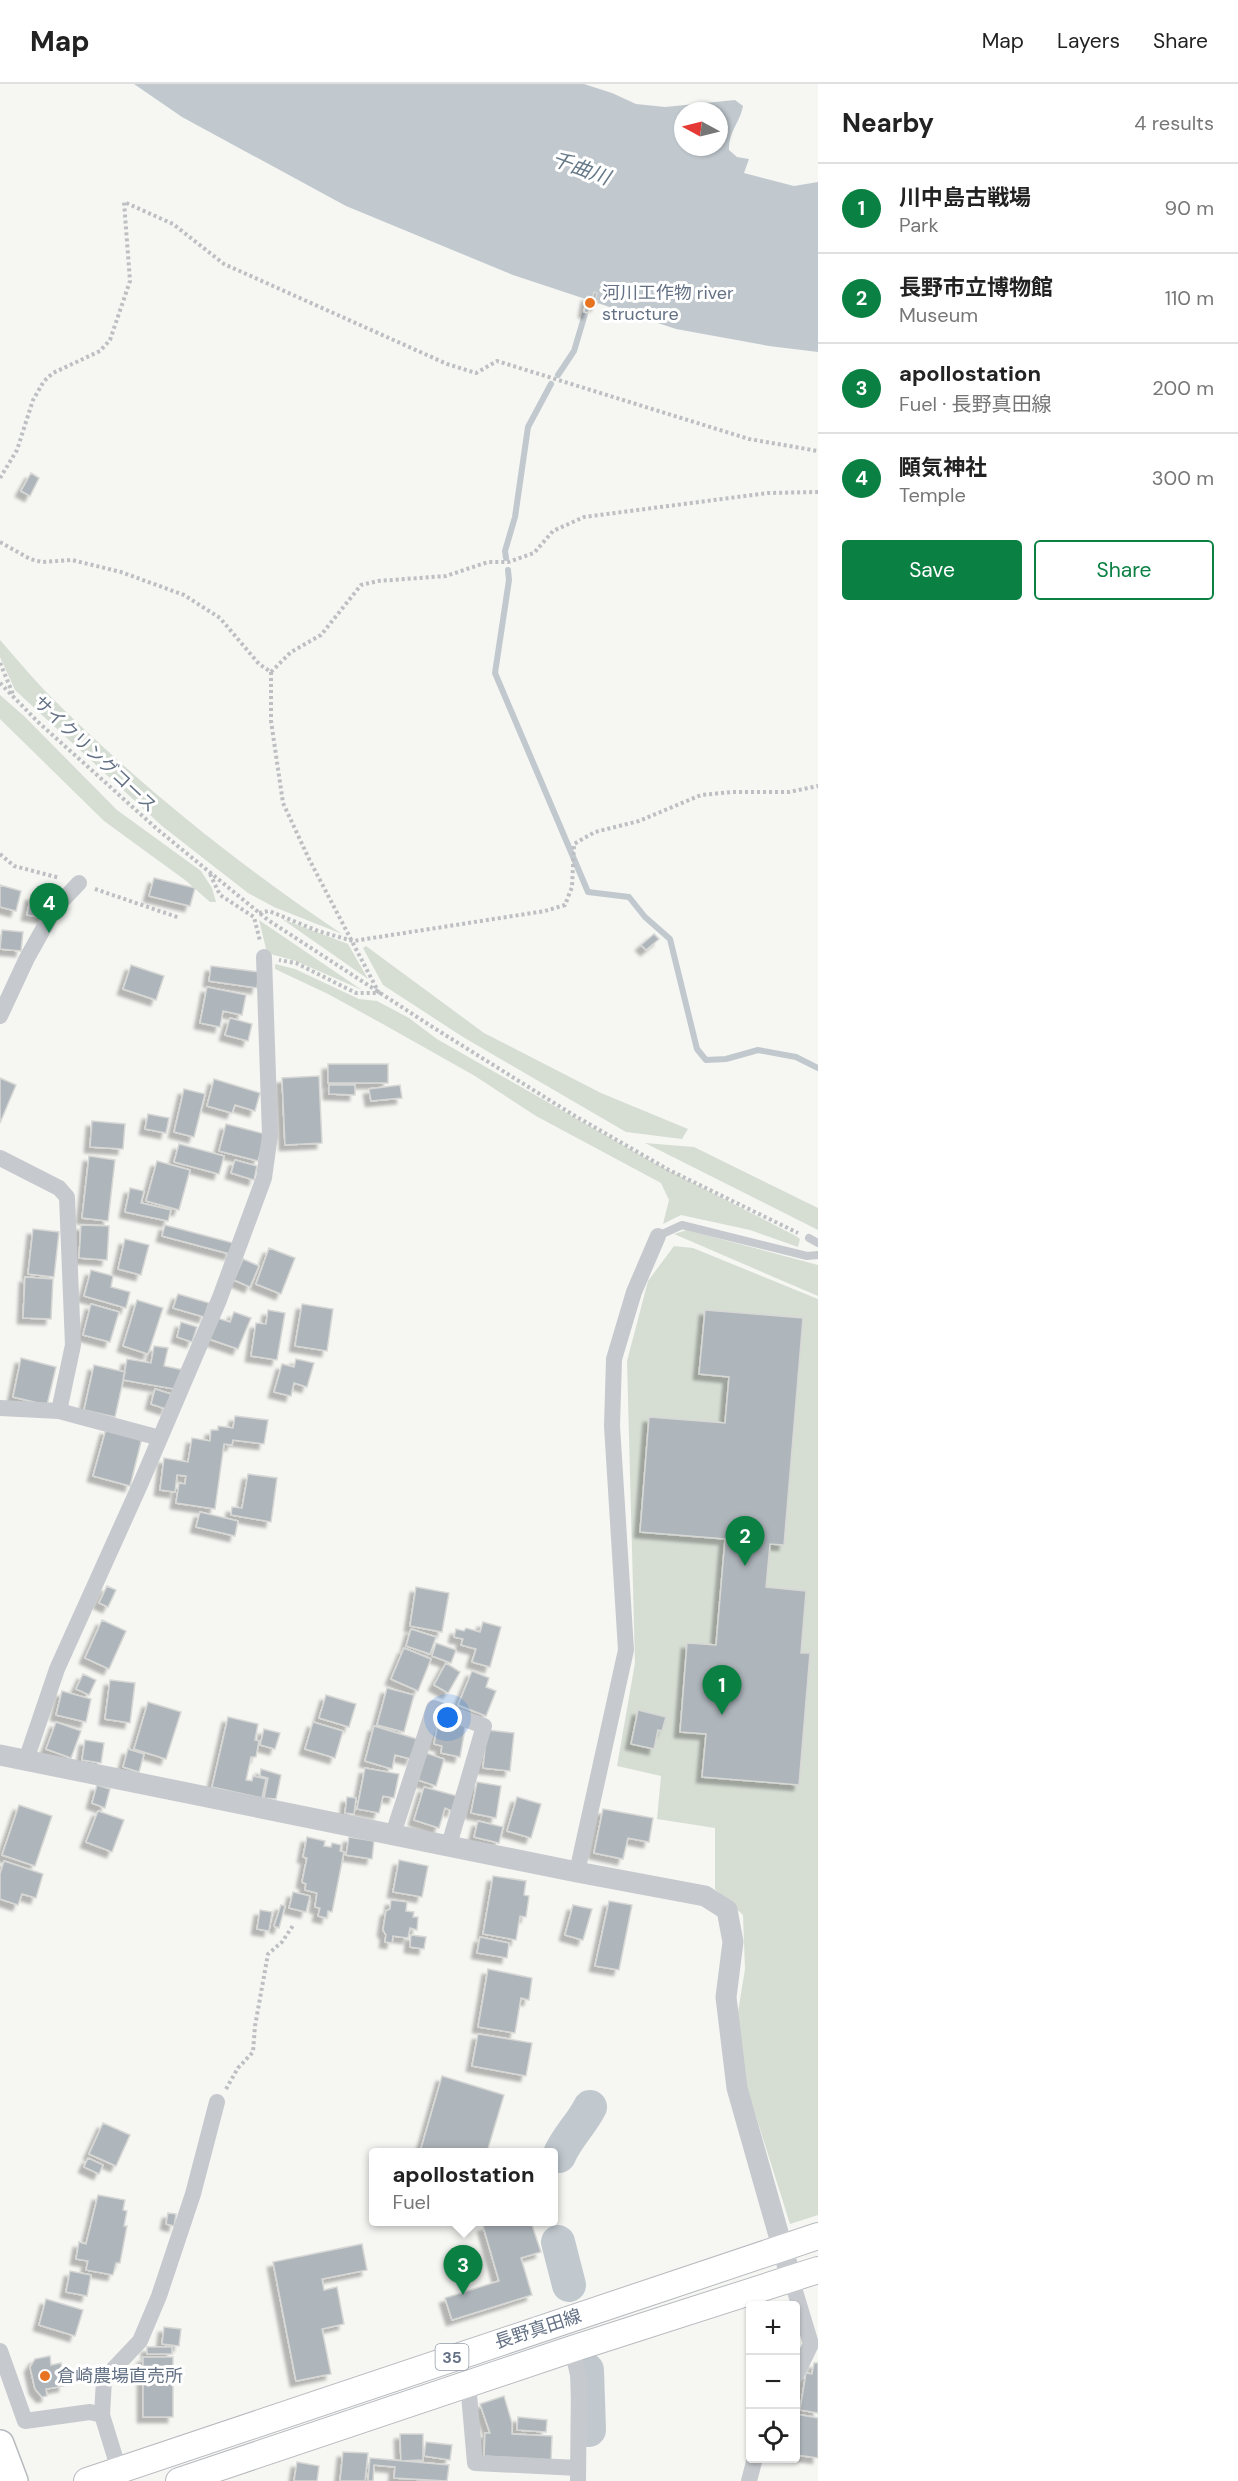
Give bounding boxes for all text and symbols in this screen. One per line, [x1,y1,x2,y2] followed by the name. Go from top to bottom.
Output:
[30,23,90,60] text: Map
[982,27,1024,55] text: Map
[1057,27,1120,55] text: Layers
[1153,27,1208,55] text: Share
[674,102,728,156] north arrow
[842,106,934,140] text: Nearby
[1134,110,1214,136] text: 4 results
[548,146,616,191] water label: 千曲川
[899,183,1031,212] text: 川中島古戦場
[858,195,865,221] text: 1
[1165,195,1214,221] text: 90 m
[899,212,939,238] text: Park
[899,273,1053,302] text: 長野市立博物館
[602,281,734,326] place label: 河川工作物 river structure
[856,285,867,311] text: 2
[1165,285,1214,311] text: 110 m
[583,296,597,310] marker: 河川工作物 river structure
[899,302,978,328] text: Museum
[899,359,1041,388] text: apollostation
[855,375,868,401] text: 3
[1152,375,1214,401] text: 200 m
[899,391,1052,417] text: Fuel · 長野真田線
[899,453,987,482] text: 頥気神社
[855,465,868,491] text: 4
[1152,465,1214,491] text: 300 m
[899,482,966,508] text: Temple
[842,540,1022,600] button: Save
[1034,540,1214,600] button: Share
[28,690,162,818] street label: サイクリングコース
[29,884,68,933] pin: 4
[726,1516,764,1566] pin: 2
[702,1666,742,1715] pin: 1
[433,1703,462,1732] your location
[369,2148,558,2226] popup
[392,2160,535,2189] text: apollostation
[392,2189,430,2215] text: Fuel
[444,2246,482,2295] pin: 3
[746,2301,800,2463] map controls
[746,2301,800,2355] button: +
[491,2304,585,2354] street label: 長野真田線
[436,2344,468,2370] road number: 35
[746,2355,800,2409] button: −
[57,2364,183,2388] place label: 倉崎農場直売所
[38,2369,52,2383] marker: 倉崎農場直売所
[746,2409,800,2463] button: locate

